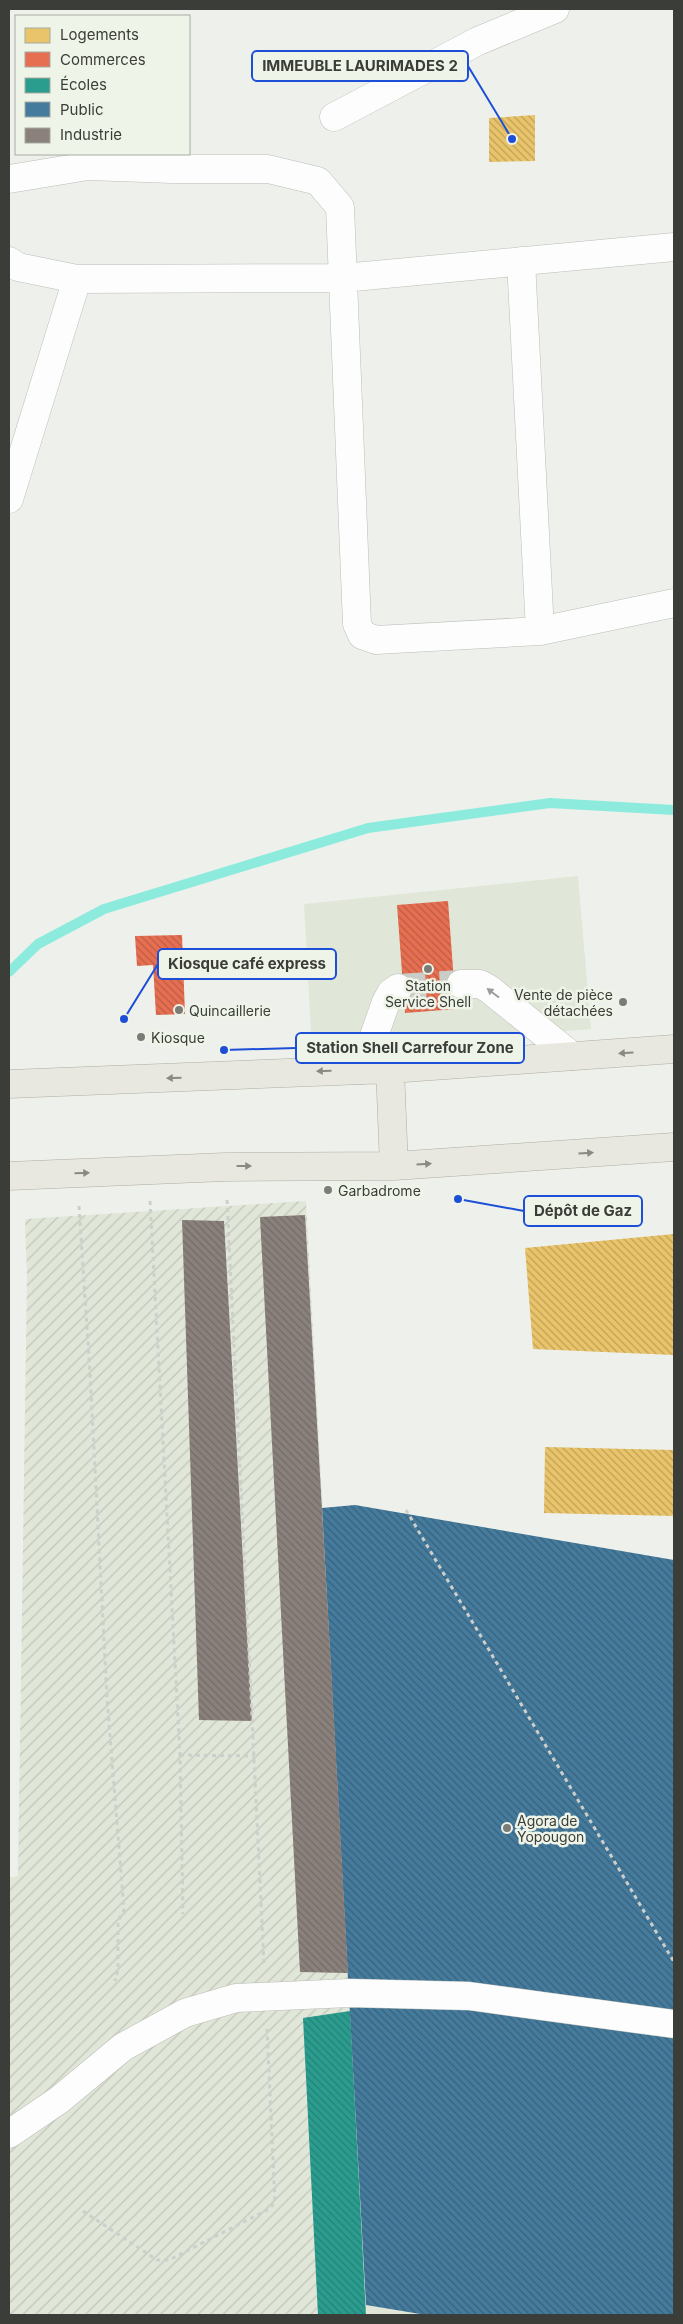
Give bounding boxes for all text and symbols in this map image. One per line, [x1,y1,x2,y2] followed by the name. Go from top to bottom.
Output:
[15,15,190,155] legend
[60,25,139,44] text: Logements
[60,50,146,69] text: Commerces
[252,51,468,81] callout: IMMEUBLE LAURIMADES 2
[262,56,458,75] text: IMMEUBLE LAURIMADES 2
[60,75,107,94] text: Écoles
[60,100,103,119] text: Public
[60,125,122,144] text: Industrie
[158,949,336,979] callout: Kiosque café express
[168,954,326,973] text: Kiosque café express
[422,963,434,975] marker: Station Service Shell
[385,977,471,1010] place label: Station Service Shell
[514,986,613,1019] place label: Vente de pièce détachées
[486,988,500,998] one-way arrow
[617,996,629,1008] marker: Vente de pièce détachées
[189,1002,271,1019] place label: Quincaillerie
[173,1004,185,1016] marker: Quincaillerie
[151,1029,205,1046] place label: Kiosque
[135,1031,147,1043] marker: Kiosque
[296,1033,524,1063] callout: Station Shell Carrefour Zone
[306,1038,514,1057] text: Station Shell Carrefour Zone
[617,1049,633,1057] one-way arrow
[315,1068,331,1076] one-way arrow
[166,1074,182,1082] one-way arrow
[578,1149,594,1157] one-way arrow
[416,1160,432,1168] one-way arrow
[236,1162,252,1170] one-way arrow
[74,1169,90,1177] one-way arrow
[338,1182,421,1199] place label: Garbadrome
[322,1184,334,1196] marker: Garbadrome
[524,1196,642,1226] callout: Dépôt de Gaz
[534,1201,632,1220] text: Dépôt de Gaz
[517,1812,584,1845] place label: Agora de Yopougon
[501,1822,513,1834] marker: Agora de Yopougon

